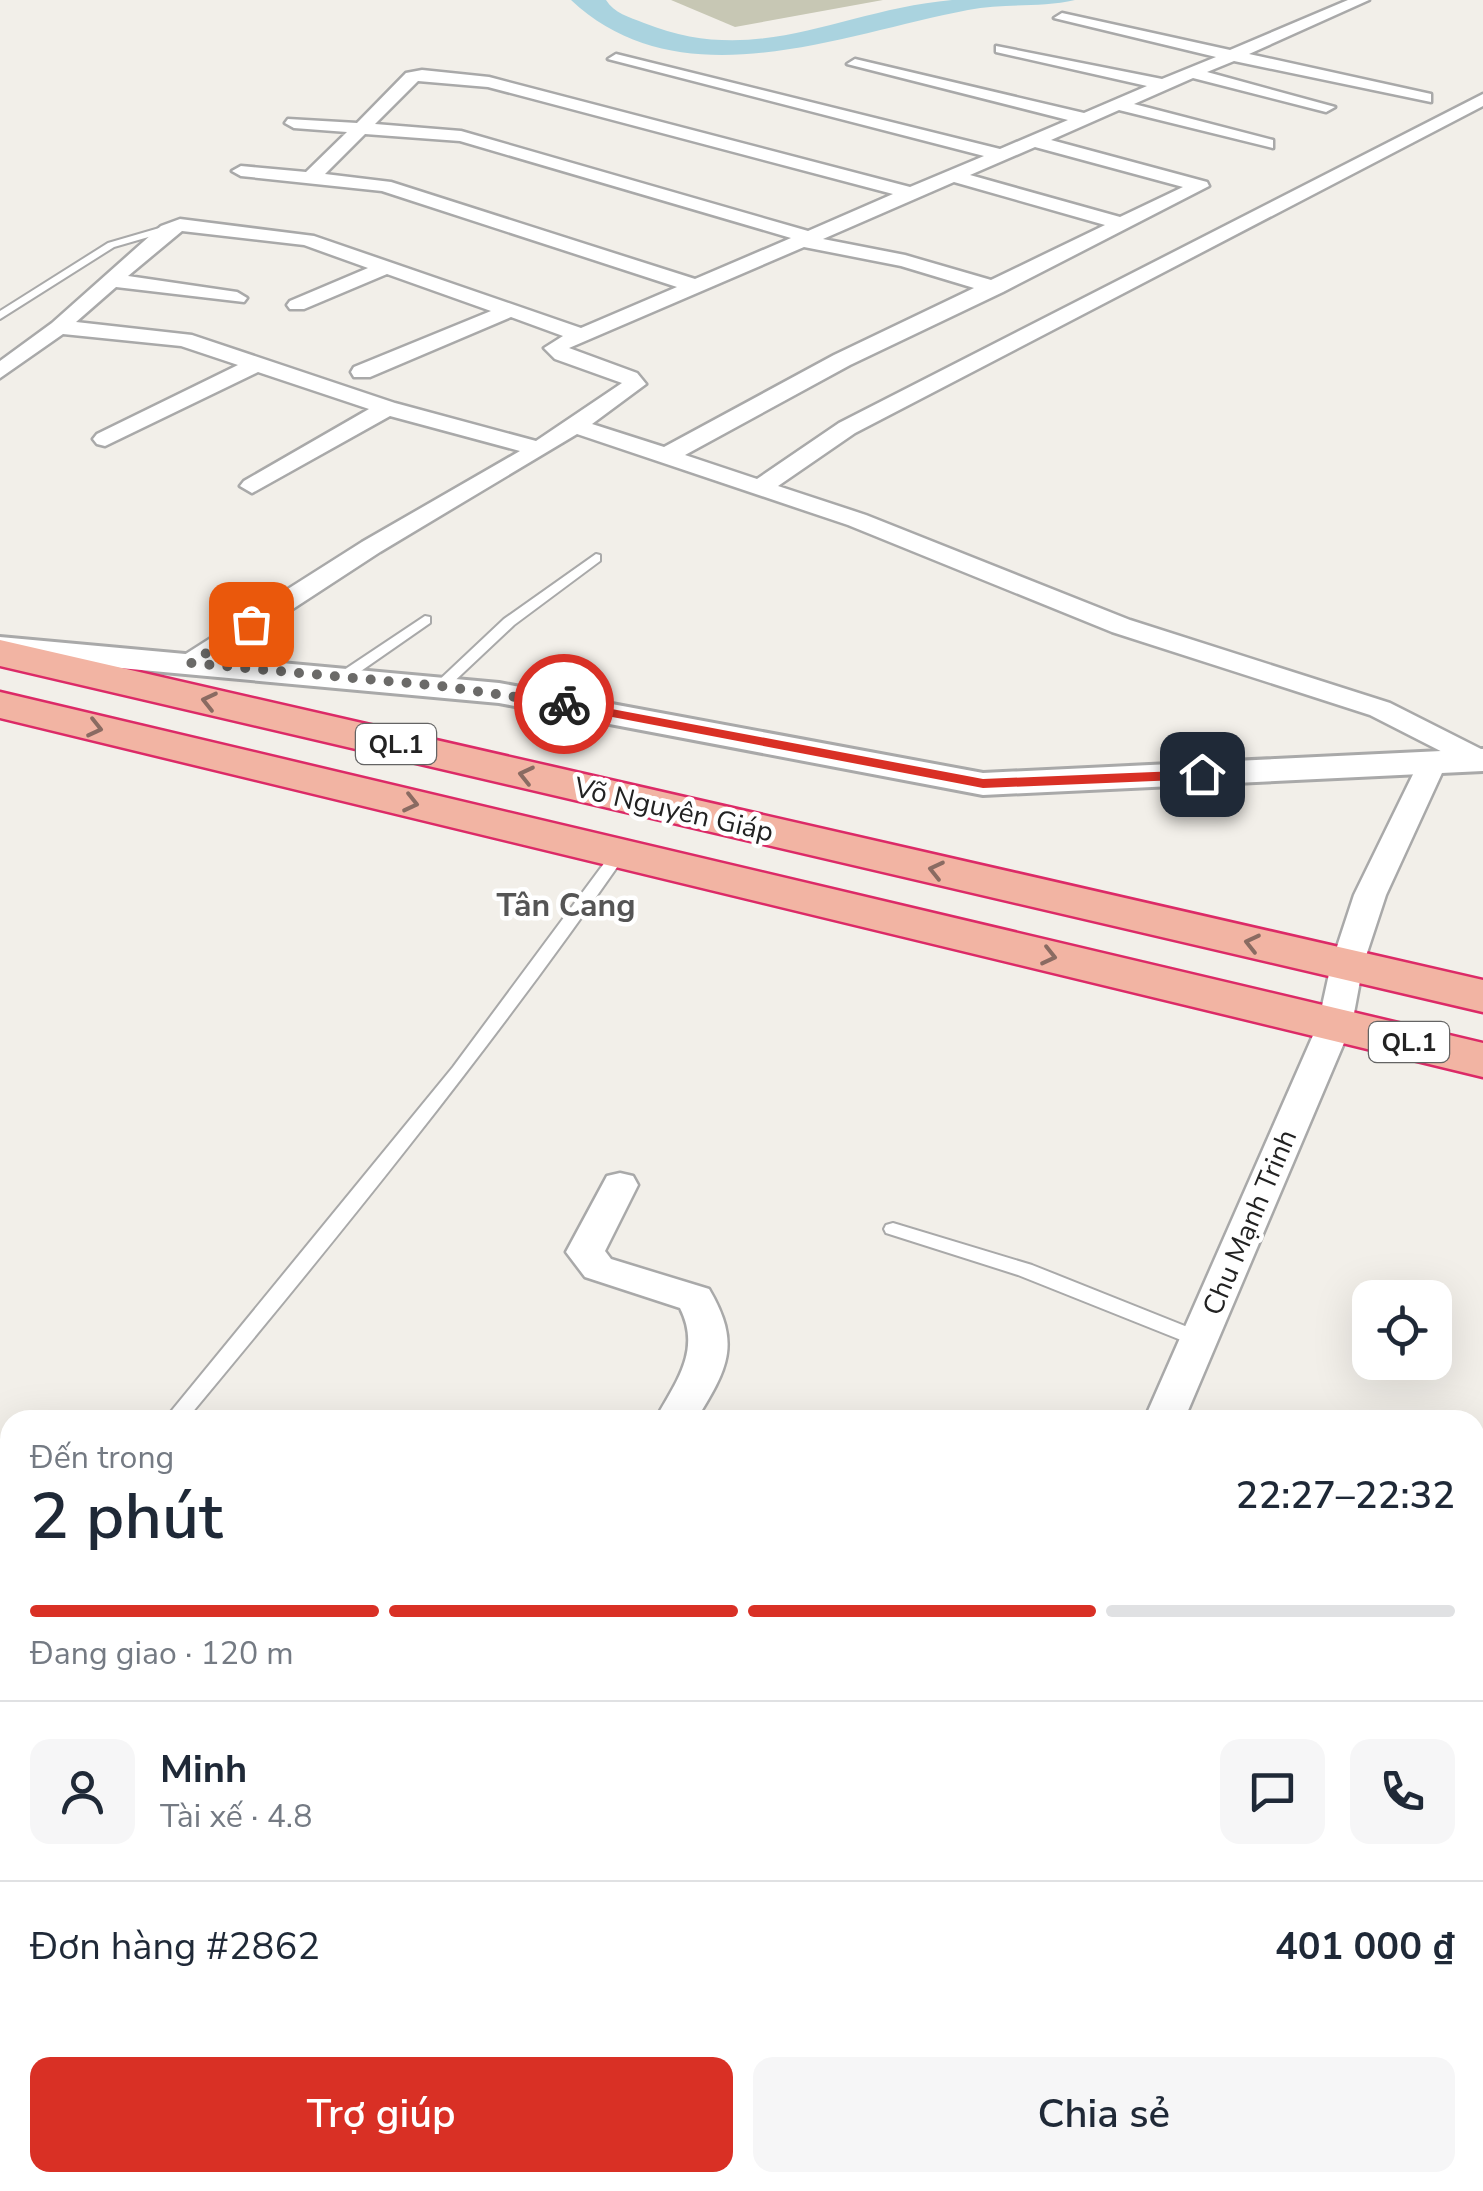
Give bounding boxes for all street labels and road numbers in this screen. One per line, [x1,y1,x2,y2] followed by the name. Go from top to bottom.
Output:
[356,724,436,764] road number: QL.1
[569,768,777,851] street label: Võ Nguyên Giáp
[1369,1022,1449,1062] road number: QL.1
[1194,1124,1306,1321] street label: Chu Mạnh Trinh

